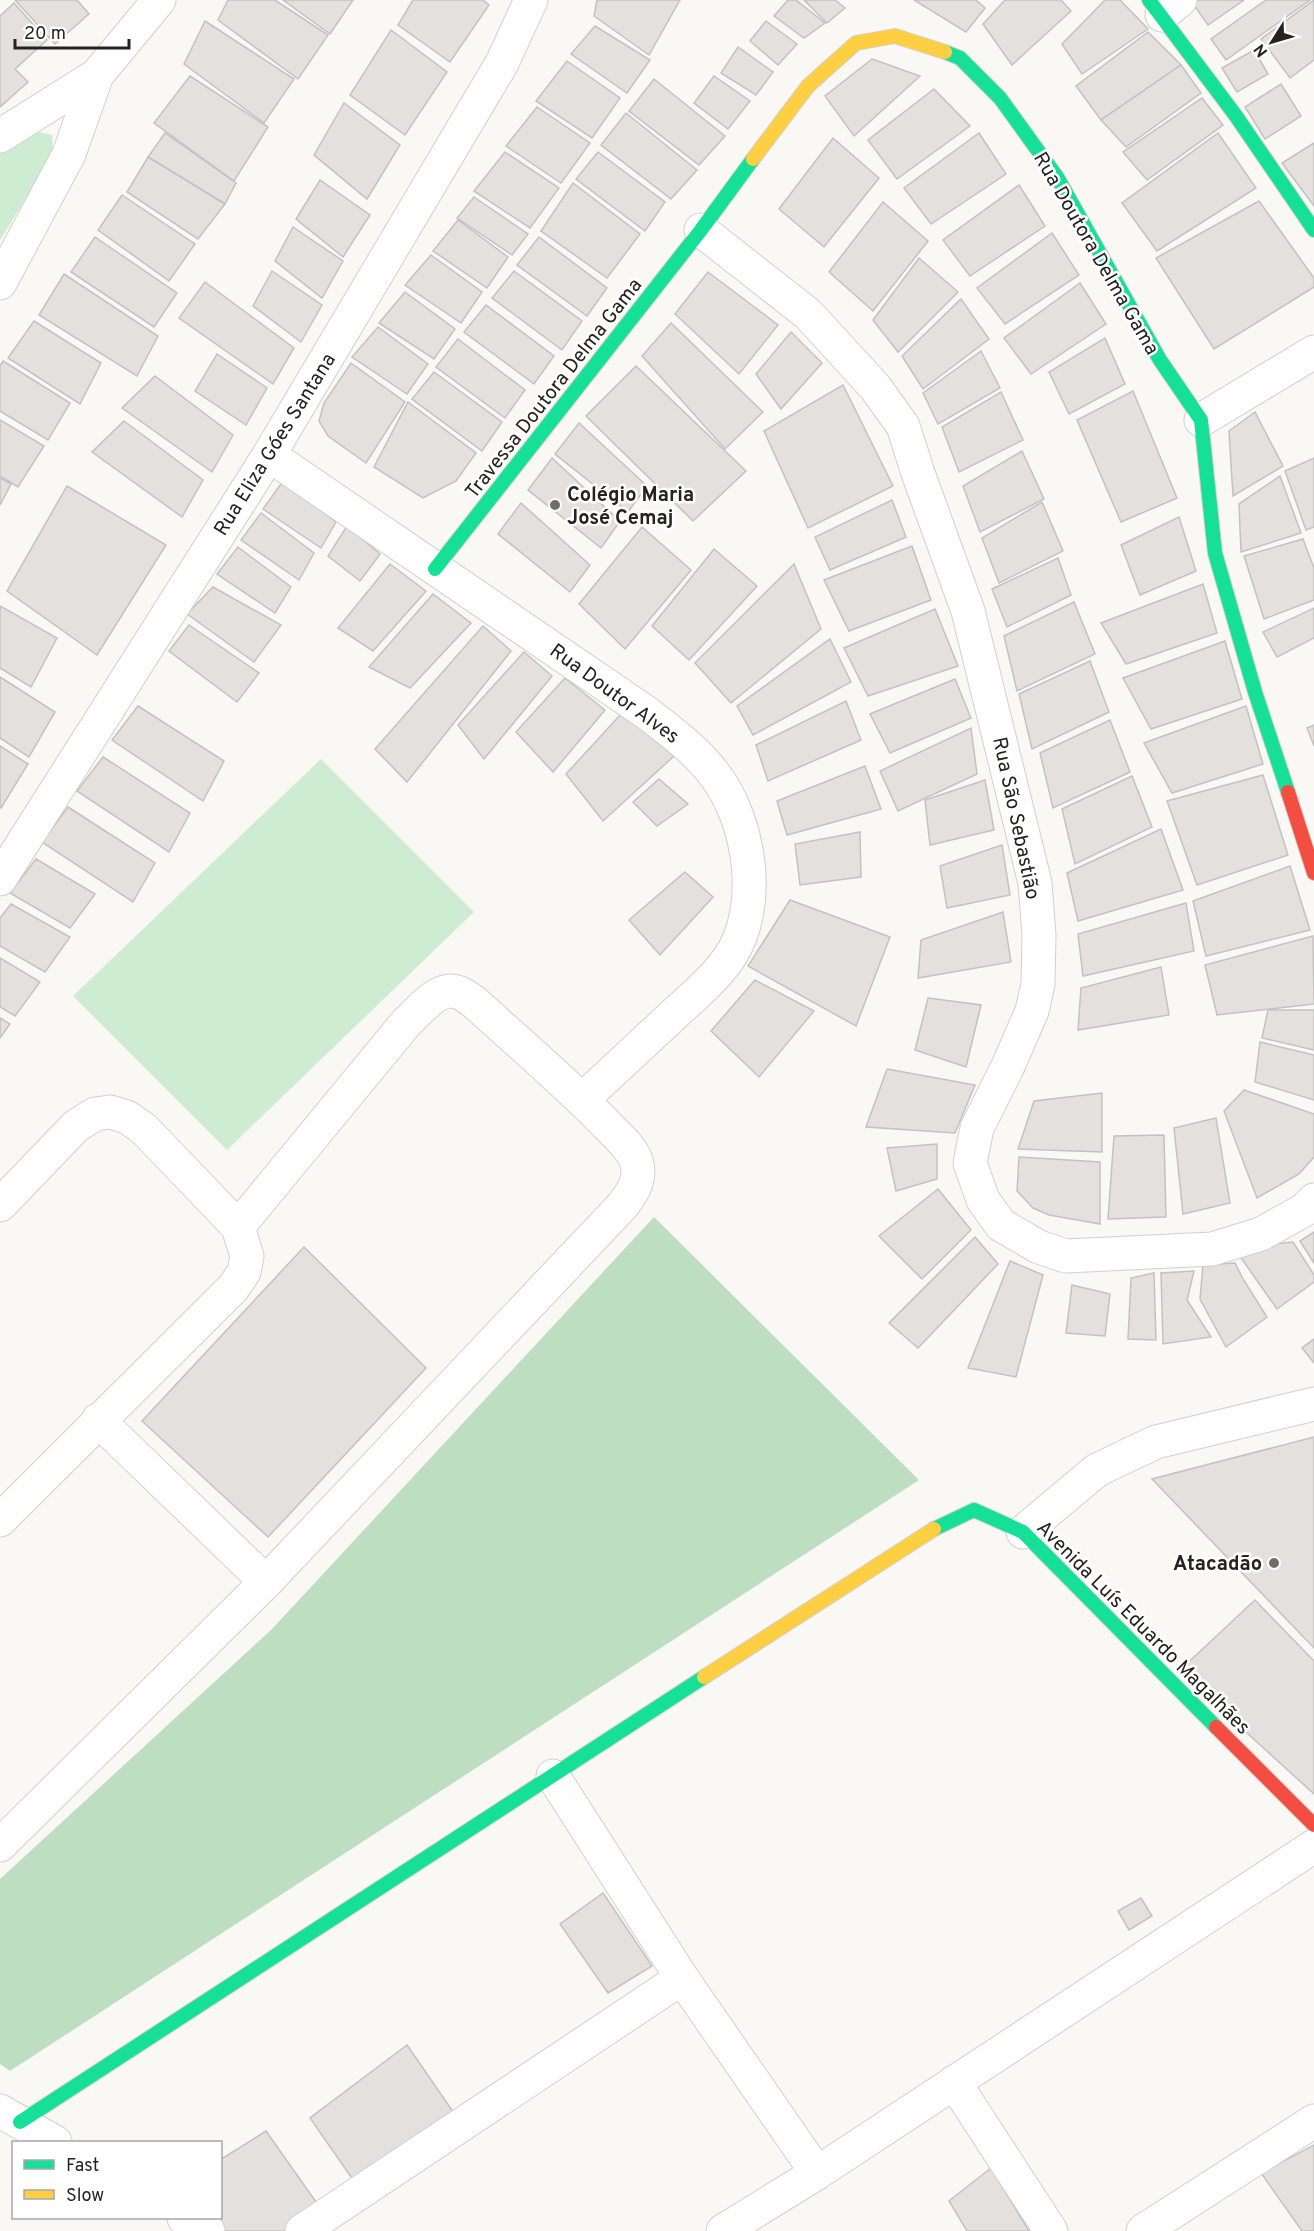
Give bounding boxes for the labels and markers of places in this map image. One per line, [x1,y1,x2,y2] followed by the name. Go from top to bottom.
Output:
[567,483,694,532] place label: Colégio Maria José Cemaj
[548,498,562,512] marker: Colégio Maria José Cemaj
[1173,1552,1262,1578] place label: Atacadão
[1267,1556,1281,1570] marker: Atacadão

